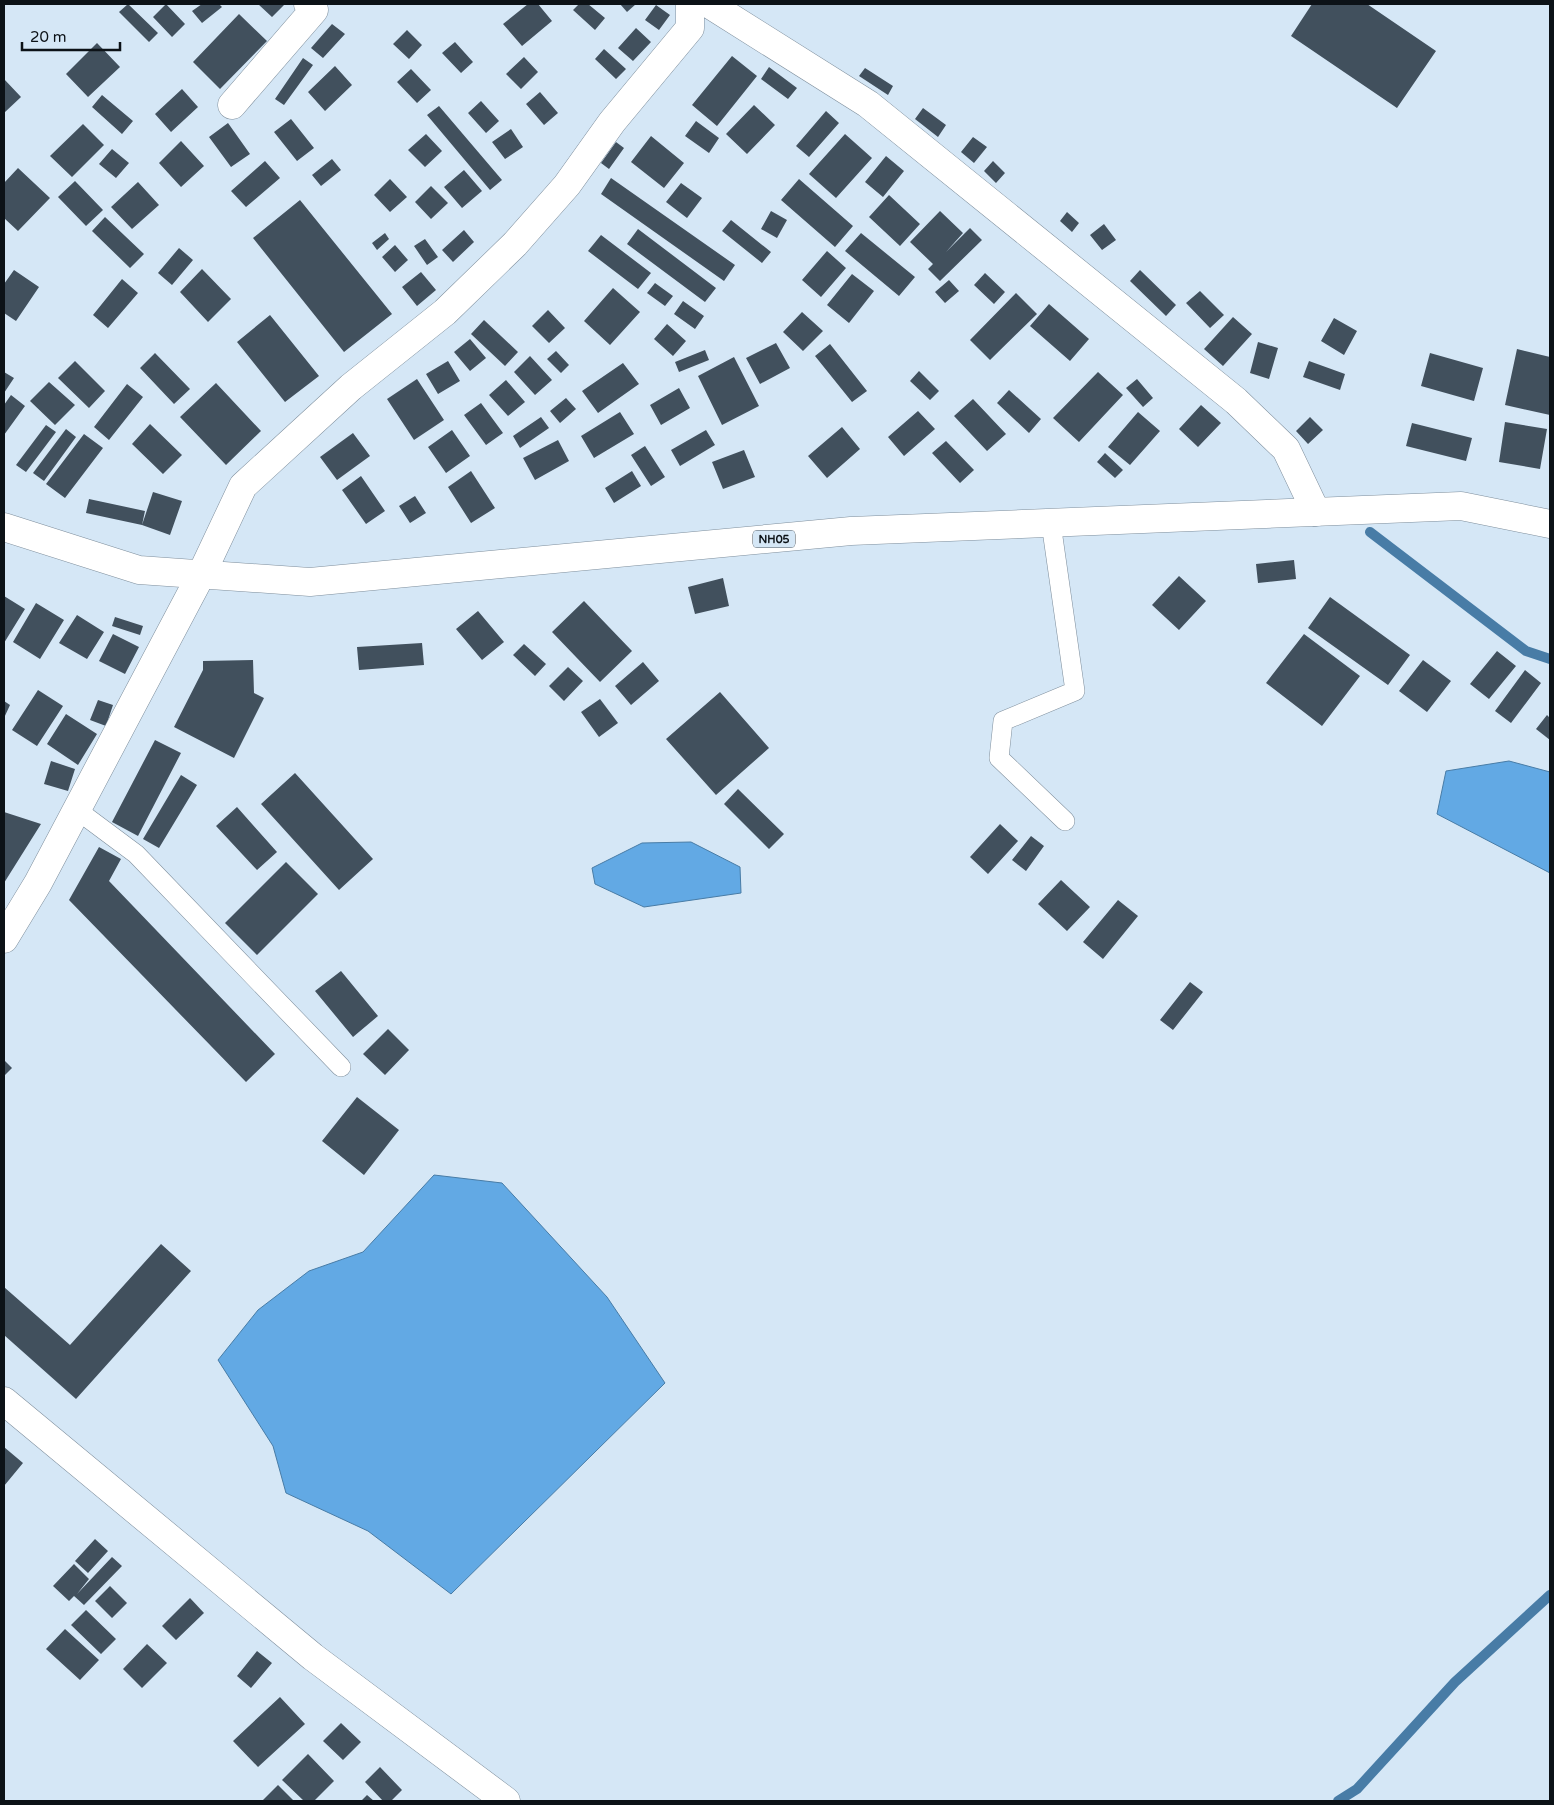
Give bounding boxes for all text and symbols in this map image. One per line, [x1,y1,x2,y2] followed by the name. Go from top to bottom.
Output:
[22,20,120,52] scale bar
[30,28,67,46] text: 20 m
[753,530,795,548] road number: NH05

